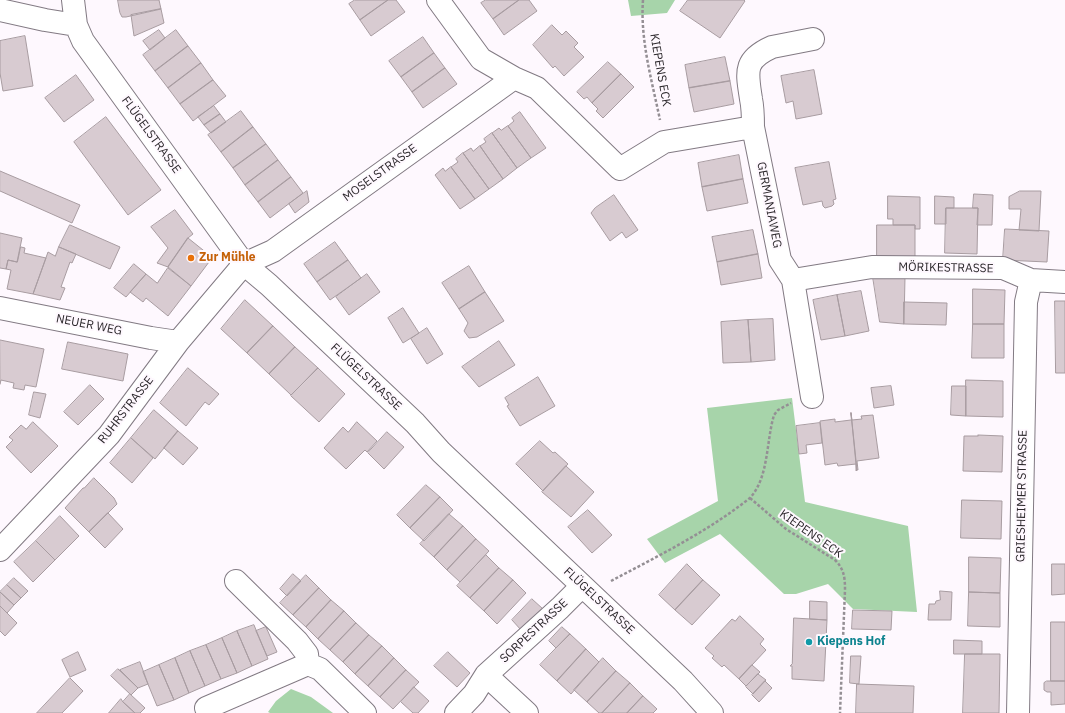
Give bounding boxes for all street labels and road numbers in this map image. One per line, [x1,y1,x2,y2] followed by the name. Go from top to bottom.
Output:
[646,32,674,108] street label: KIEPENS ECK
[118,94,184,176] street label: FLÜGELSTRASSE
[340,141,420,205] street label: MOSELSTRASSE
[754,161,784,249] street label: GERMANIAWEG
[898,260,994,276] street label: MÖRIKESTRASSE
[55,312,123,338] street label: NEUER WEG
[328,340,404,414] street label: FLÜGELSTRASSE
[95,373,157,447] street label: RUHRSTRASSE
[1014,430,1030,562] street label: GRIESHEIMER STRASSE
[777,507,845,561] street label: KIEPENS ECK
[561,564,637,638] street label: FLÜGELSTRASSE
[497,596,571,666] street label: SORPESTRASSE

